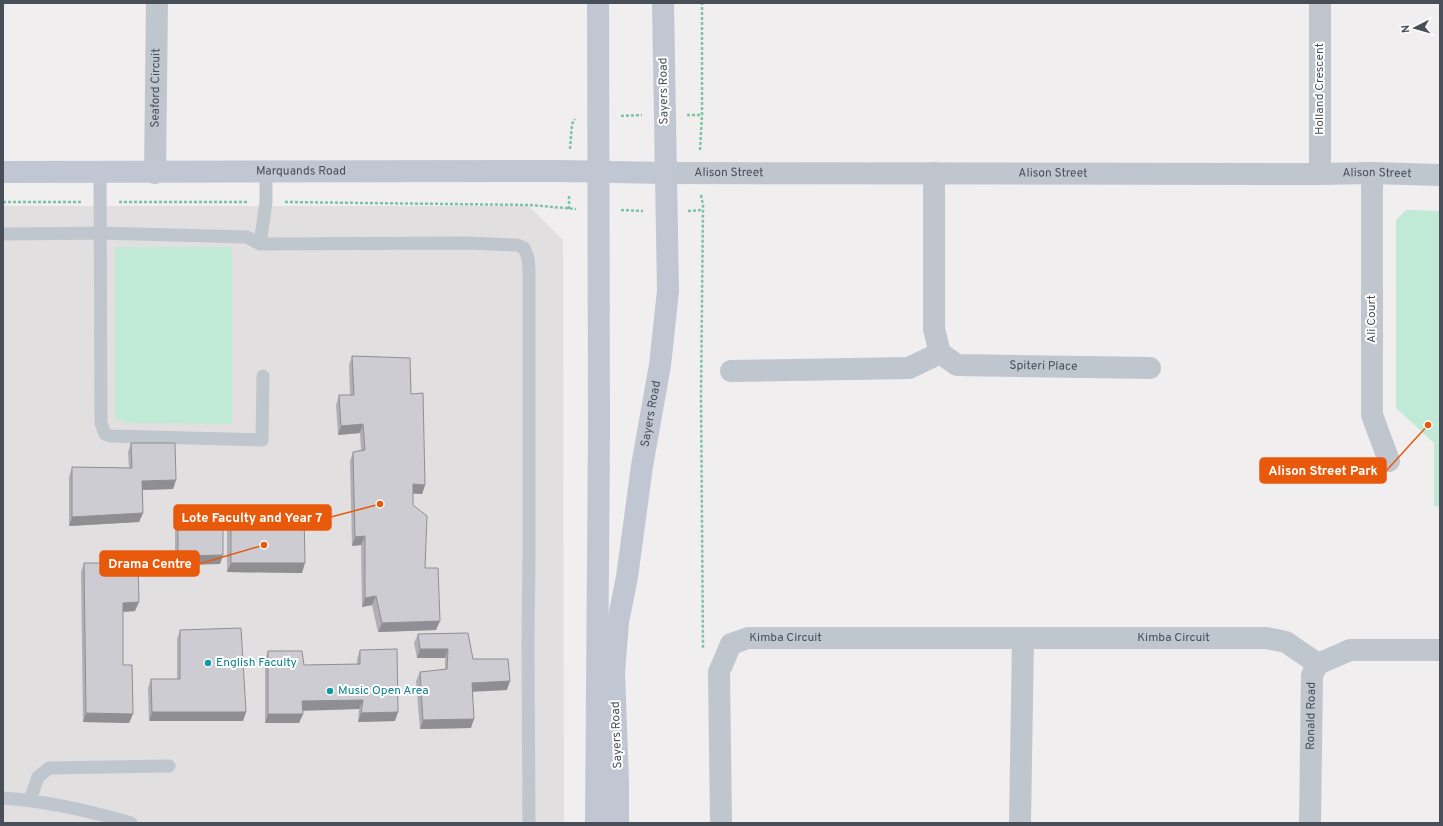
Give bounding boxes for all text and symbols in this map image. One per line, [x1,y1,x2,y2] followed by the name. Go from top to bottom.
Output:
[1395,8,1435,48] north arrow
[1399,24,1413,34] text: N
[1312,43,1328,135] street label: Holland Crescent
[148,48,164,128] street label: Seaford Circuit
[655,57,673,125] street label: Sayers Road
[256,163,346,180] street label: Marquands Road
[694,165,764,181] street label: Alison Street
[1342,165,1412,182] street label: Alison Street
[1018,166,1088,182] street label: Alison Street
[1364,295,1380,343] street label: Ali Court
[1009,358,1078,375] street label: Spiteri Place
[638,379,665,448] street label: Sayers Road
[1260,458,1386,483] callout: Alison Street Park
[1268,464,1378,480] text: Alison Street Park
[174,505,331,530] callout: Lote Faculty and Year 7
[182,511,322,527] text: Lote Faculty and Year 7
[100,551,199,576] callout: Drama Centre
[108,557,192,573] text: Drama Centre
[749,630,822,646] street label: Kimba Circuit
[1137,630,1210,646] street label: Kimba Circuit
[216,655,297,671] place label: English Faculty
[203,658,213,668] marker: English Faculty
[1303,682,1320,750] street label: Ronald Road
[338,683,429,699] place label: Music Open Area
[325,686,335,696] marker: Music Open Area
[608,701,626,769] street label: Sayers Road

